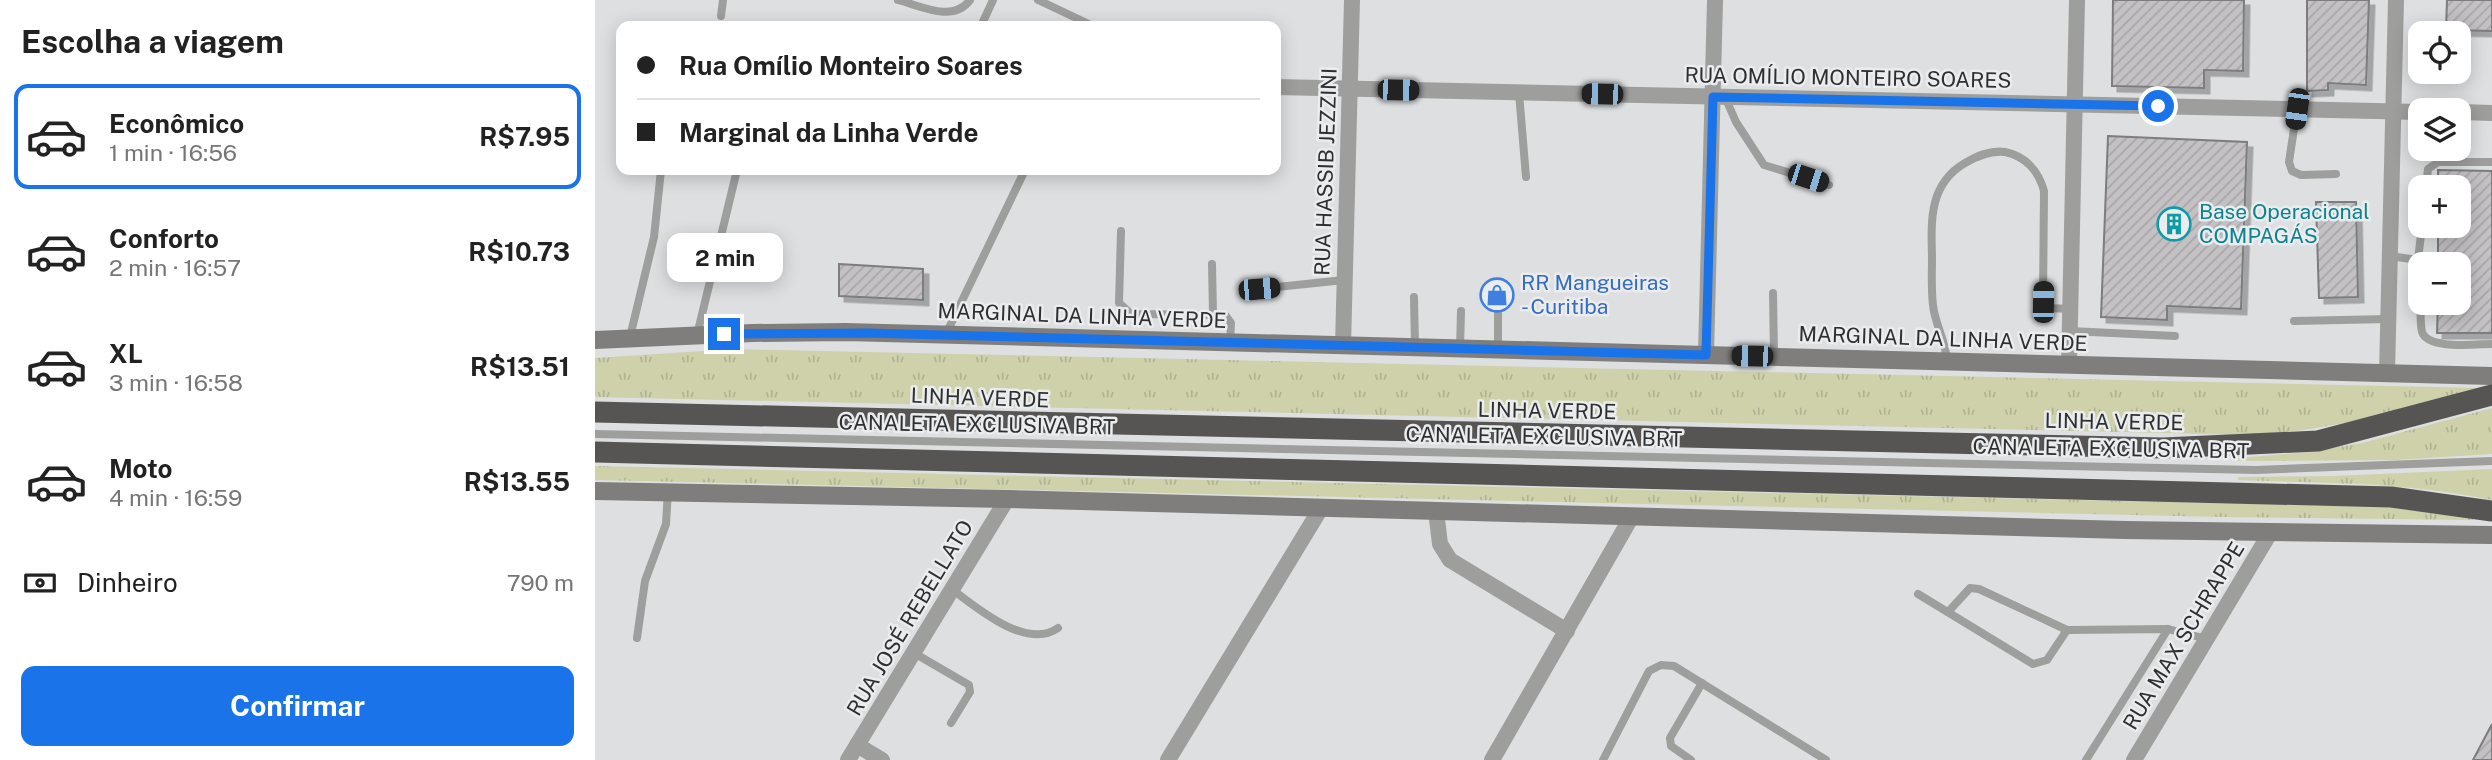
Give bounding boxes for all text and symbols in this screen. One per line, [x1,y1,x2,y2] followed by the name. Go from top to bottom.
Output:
[2408,21,2471,315] map controls
[2408,21,2471,84] button: locate
[21,23,284,60] text: Escolha a viagem
[679,50,1023,81] text: Rua Omílio Monteiro Soares
[1684,62,2012,93] street label: RUA OMÍLIO MONTEIRO SOARES
[1309,68,1342,276] street label: RUA HASSIB JEZZINI
[1377,79,1420,101] car
[1581,83,1624,105] car
[2284,87,2311,131] car
[2142,90,2174,122] route start
[2408,98,2471,161] button: layers
[25,105,88,168] icon: car
[109,108,244,139] text: Econômico
[679,117,978,148] text: Marginal da Linha Verde
[479,121,570,152] text: R$7.95
[109,139,237,166] text: 1 min · 16:56
[1785,162,1832,194] car
[2408,175,2471,238] button: +
[2199,199,2370,248] place label: Base Operacional COMPAGÁS
[2155,205,2193,243] building icon: Base Operacional COMPAGÁS
[25,220,88,283] icon: car
[109,223,219,254] text: Conforto
[666,232,782,282] callout: 2 min
[468,236,570,267] text: R$10.73
[695,244,755,271] text: 2 min
[2408,252,2471,315] button: −
[109,254,241,281] text: 2 min · 16:57
[1521,270,1669,319] place label: RR Mangueiras - Curitiba
[1478,276,1516,314] shop icon: RR Mangueiras - Curitiba
[1238,277,1281,301] car
[2033,281,2054,323] car
[937,298,1227,333] street label: MARGINAL DA LINHA VERDE
[708,318,740,350] route end
[1798,321,2088,356] street label: MARGINAL DA LINHA VERDE
[25,335,88,398] icon: car
[109,338,143,369] text: XL
[1731,345,1774,367] car
[470,351,570,382] text: R$13.51
[109,369,243,396] text: 3 min · 16:58
[910,383,1050,412] street label: LINHA VERDE
[1477,397,1617,424] street label: LINHA VERDE
[2044,408,2184,435] street label: LINHA VERDE
[838,410,1116,439] street label: CANALETA EXCLUSIVA BRT
[1405,422,1683,451] street label: CANALETA EXCLUSIVA BRT
[1972,434,2250,463] street label: CANALETA EXCLUSIVA BRT
[25,450,88,513] icon: car
[109,453,172,484] text: Moto
[464,466,570,497] text: R$13.55
[109,484,242,511] text: 4 min · 16:59
[841,515,978,720] street label: RUA JOSÉ REBELLATO
[2118,537,2250,734] street label: RUA MAX SCHRAPPE
[21,564,59,602] icon: cash
[77,567,178,598] text: Dinheiro
[507,569,574,596] text: 790 m
[21,666,574,746] button: Confirmar

